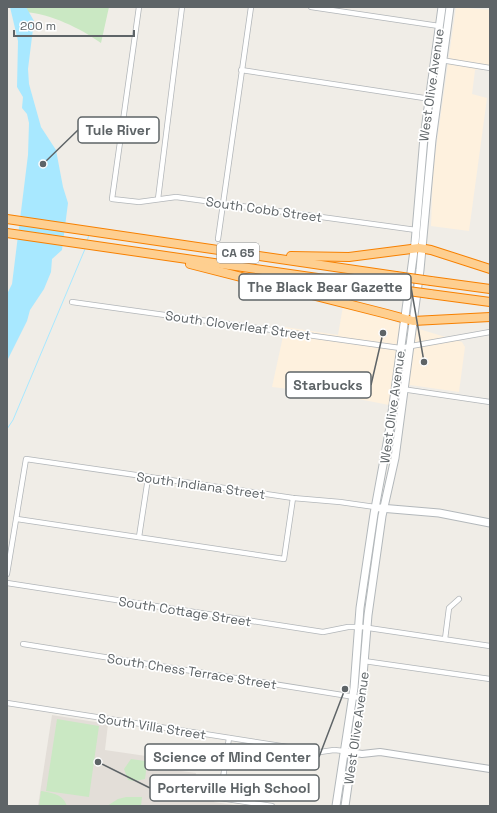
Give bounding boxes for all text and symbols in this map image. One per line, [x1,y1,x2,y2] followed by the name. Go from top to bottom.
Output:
[14,12,134,38] scale bar
[20,18,56,34] text: 200 m
[415,28,448,142] street label: West Olive Avenue
[78,117,159,143] callout: Tule River
[86,121,151,139] text: Tule River
[205,193,323,226] street label: South Cobb Street
[217,243,259,263] road number: CA 65
[239,274,411,300] callout: The Black Bear Gazette
[247,278,403,296] text: The Black Bear Gazette
[164,307,312,344] street label: South Cloverleaf Street
[376,350,409,464] street label: West Olive Avenue
[286,372,371,398] callout: Starbucks
[293,376,363,394] text: Starbucks
[135,468,266,503] street label: South Indiana Street
[117,593,253,630] street label: South Cottage Street
[106,650,278,693] street label: South Chess Terrace Street
[340,671,373,785] street label: West Olive Avenue
[97,710,207,743] street label: South Villa Street
[145,744,319,770] callout: Science of Mind Center
[153,748,311,766] text: Science of Mind Center
[150,775,319,801] callout: Porterville High School
[158,779,310,797] text: Porterville High School

